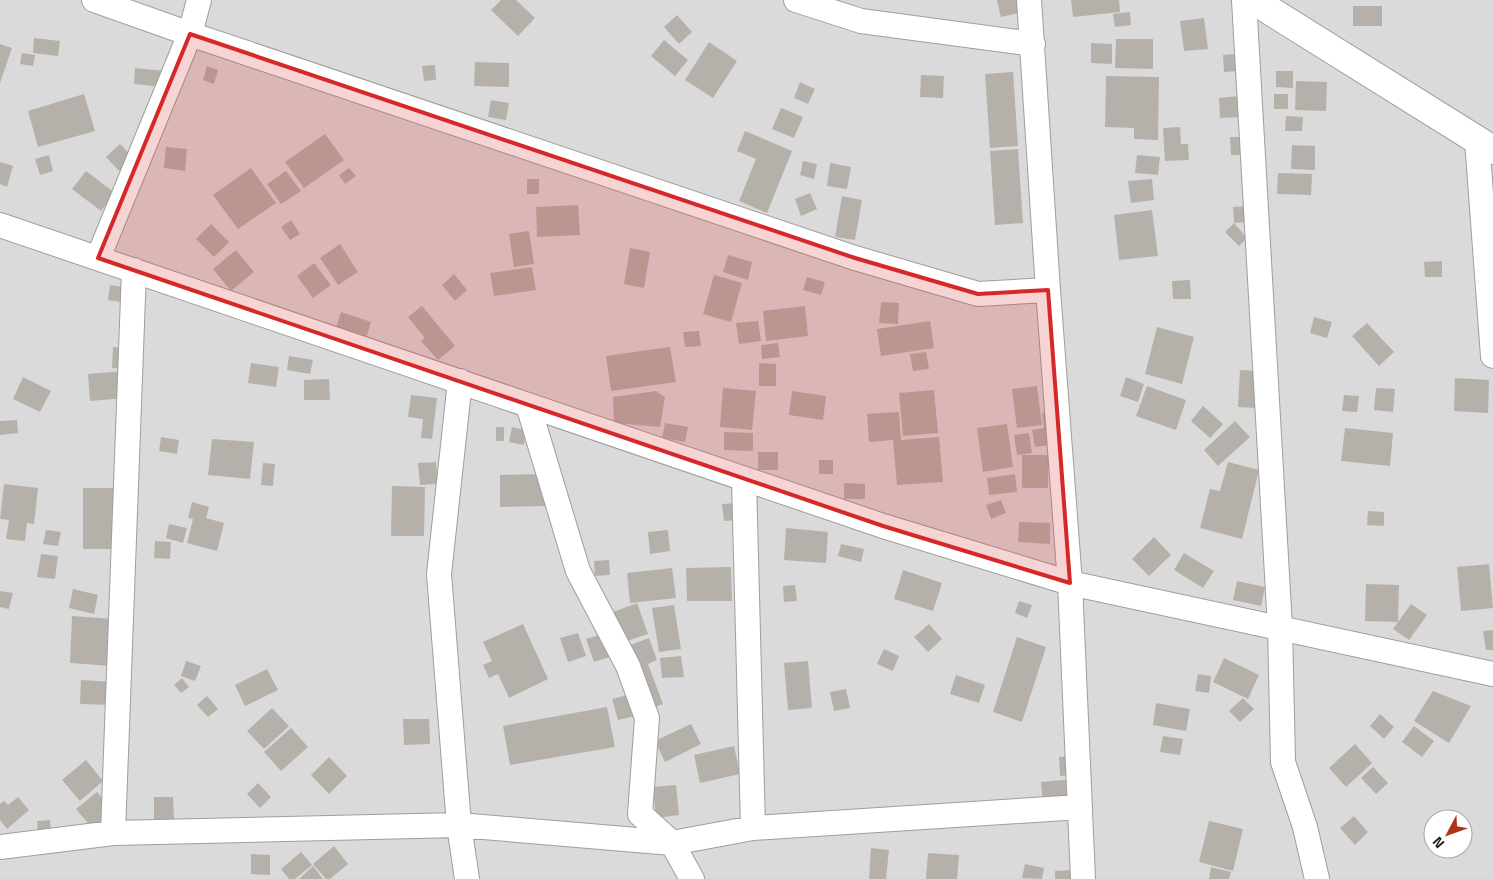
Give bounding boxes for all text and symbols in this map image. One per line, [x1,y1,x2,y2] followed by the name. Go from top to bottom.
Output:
[1423,809,1473,859] north arrow
[1427,832,1449,853] text: N

